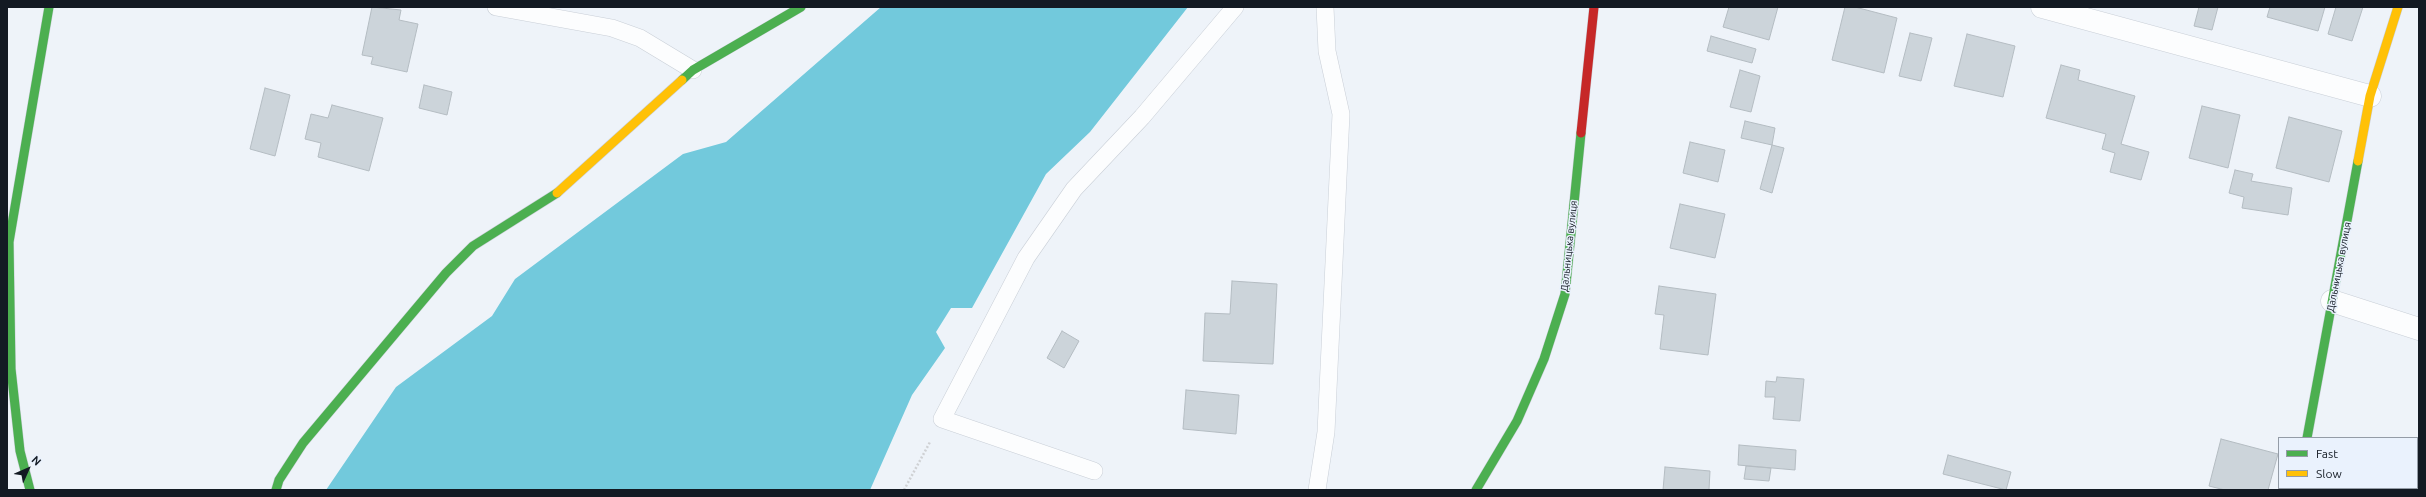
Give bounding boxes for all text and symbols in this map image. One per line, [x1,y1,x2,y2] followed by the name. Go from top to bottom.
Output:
[1558,200,1580,292] street label: Дальницька вулиця
[2324,221,2354,313] street label: Дальницька вулиця
[2278,437,2418,489] legend
[2316,447,2338,460] text: Fast
[8,449,48,489] north arrow
[29,453,44,468] text: N
[2316,467,2342,480] text: Slow

